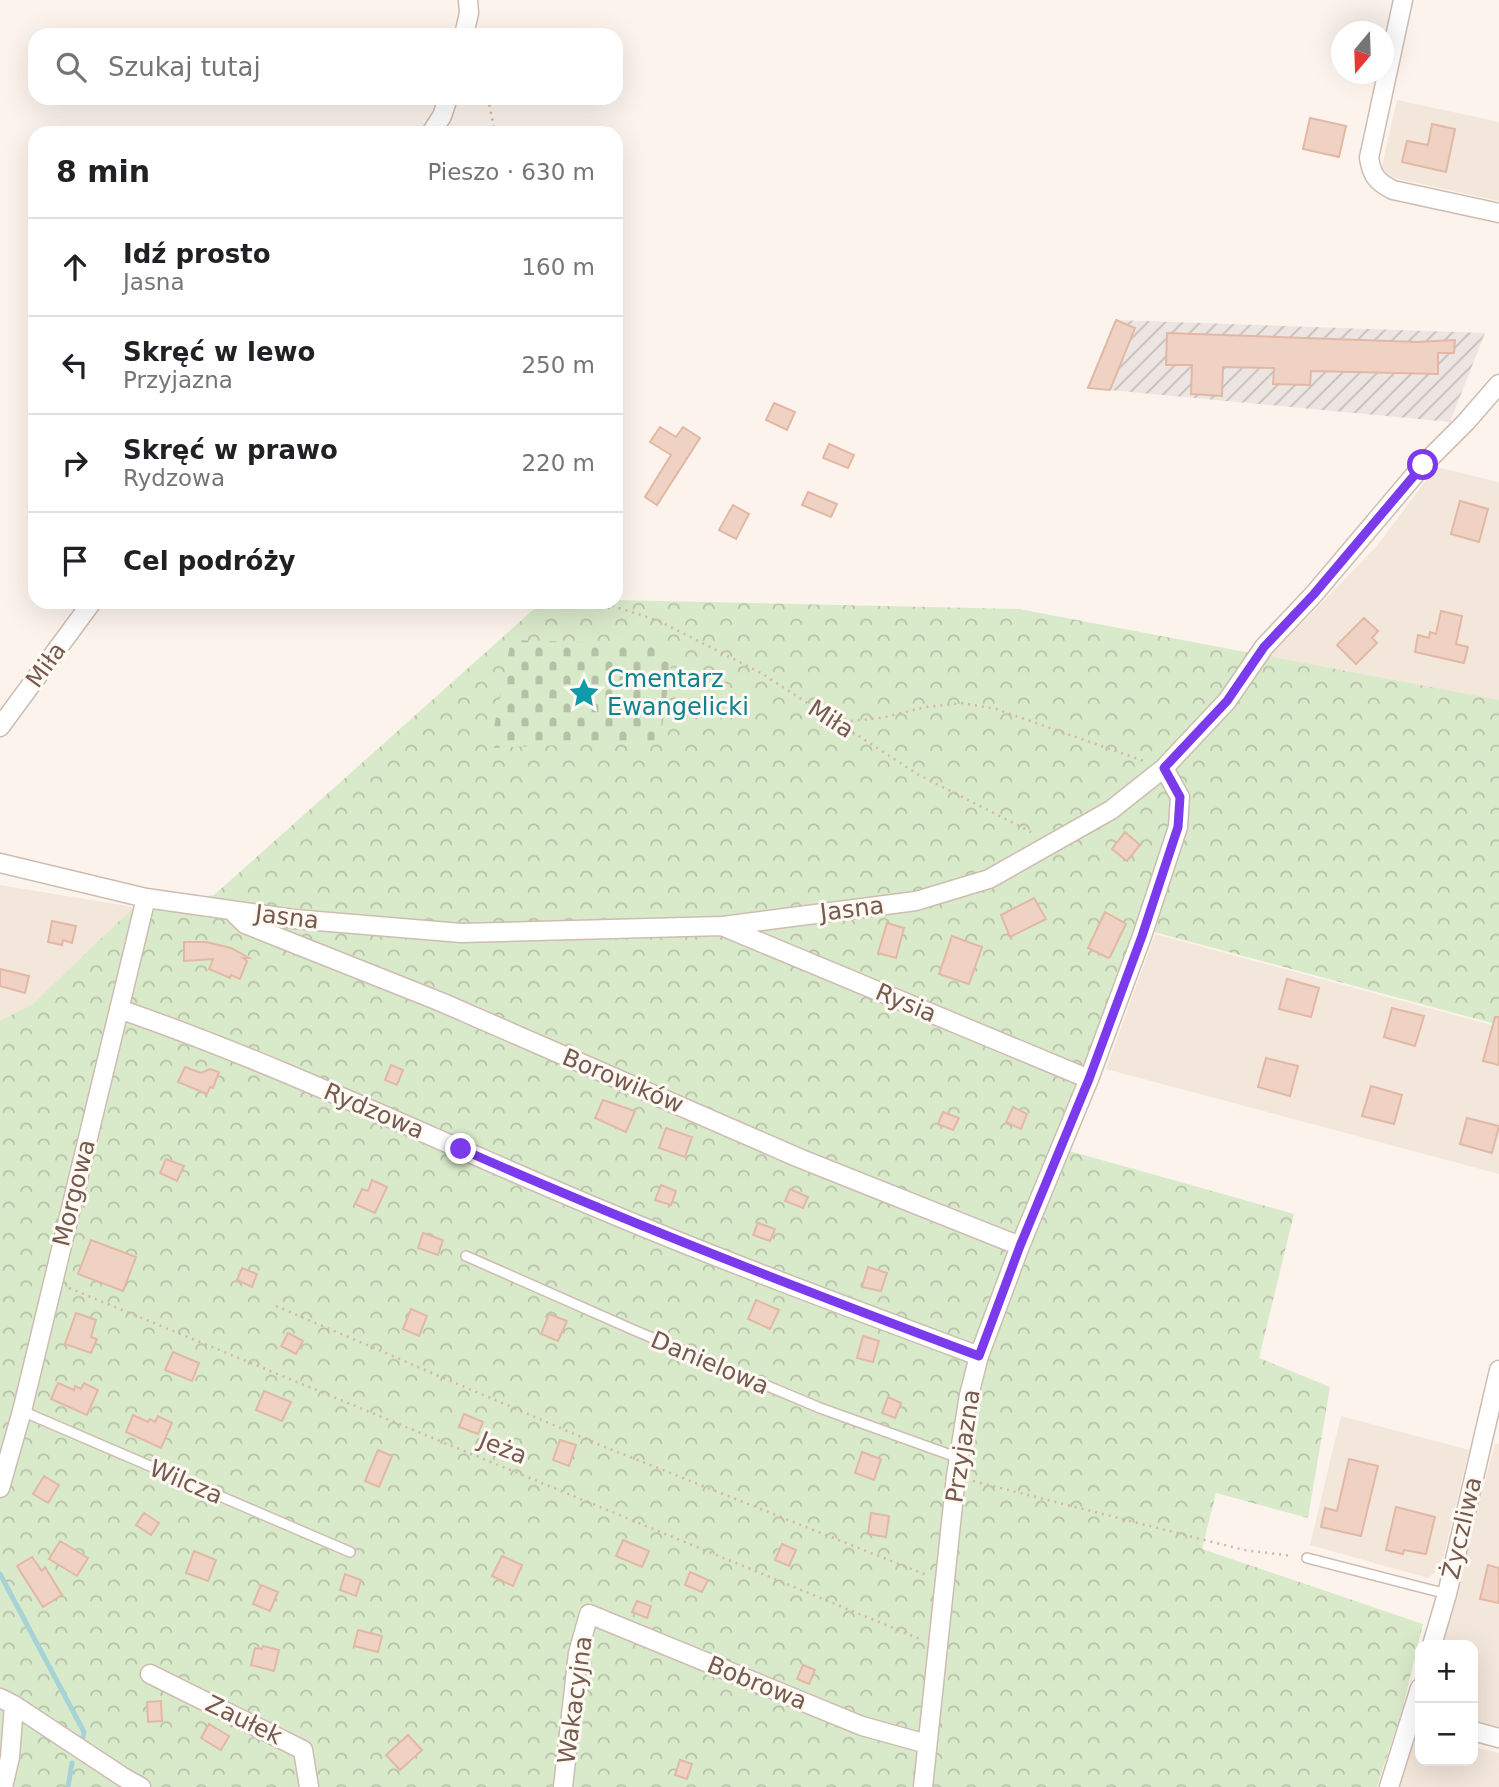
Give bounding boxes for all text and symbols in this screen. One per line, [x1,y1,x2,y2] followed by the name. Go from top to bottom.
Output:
[1331,21,1394,84] north arrow
[28,28,623,105] search box
[52,48,90,86] icon: search
[108,52,261,82] text: Szukaj tutaj
[56,154,150,189] text: 8 min
[427,159,595,185] text: Pieszo · 630 m
[123,239,271,269] text: Idź prosto
[56,248,94,286] icon: ahead
[521,254,595,280] text: 160 m
[123,269,185,295] text: Jasna
[123,337,315,367] text: Skręć w lewo
[56,346,94,384] icon: left
[521,352,595,378] text: 250 m
[123,367,233,393] text: Przyjazna
[123,435,338,465] text: Skręć w prawo
[56,444,94,482] icon: right
[1407,449,1438,480] route start
[521,450,595,476] text: 220 m
[123,465,225,491] text: Rydzowa
[56,542,94,580] icon: arrive
[123,546,296,576] text: Cel podróży
[20,637,72,693] street label: Miła
[607,665,749,721] place label: Cmentarz Ewangelicki
[567,676,601,710] place icon: Cmentarz Ewangelicki
[803,694,859,744] street label: Miła
[816,891,886,927] street label: Jasna
[251,899,321,935] street label: Jasna
[871,978,941,1028] street label: Rysia
[558,1043,688,1119] street label: Borowików
[320,1077,428,1145] street label: Rydzowa
[445,1133,476,1164] route end
[47,1137,101,1249] street label: Morgowa
[647,1326,773,1400] street label: Danielowa
[940,1387,986,1505] street label: Przyjazna
[473,1425,531,1470] street label: Jeża
[145,1454,227,1510] street label: Wilcza
[1436,1474,1487,1582] street label: Życzliwa
[552,1634,598,1766] street label: Wakacyjna
[1415,1640,1478,1766] map controls
[1415,1640,1478,1703] button: +
[703,1650,811,1716] street label: Bobrowa
[201,1689,287,1751] street label: Zaułek
[1415,1703,1478,1766] button: −

